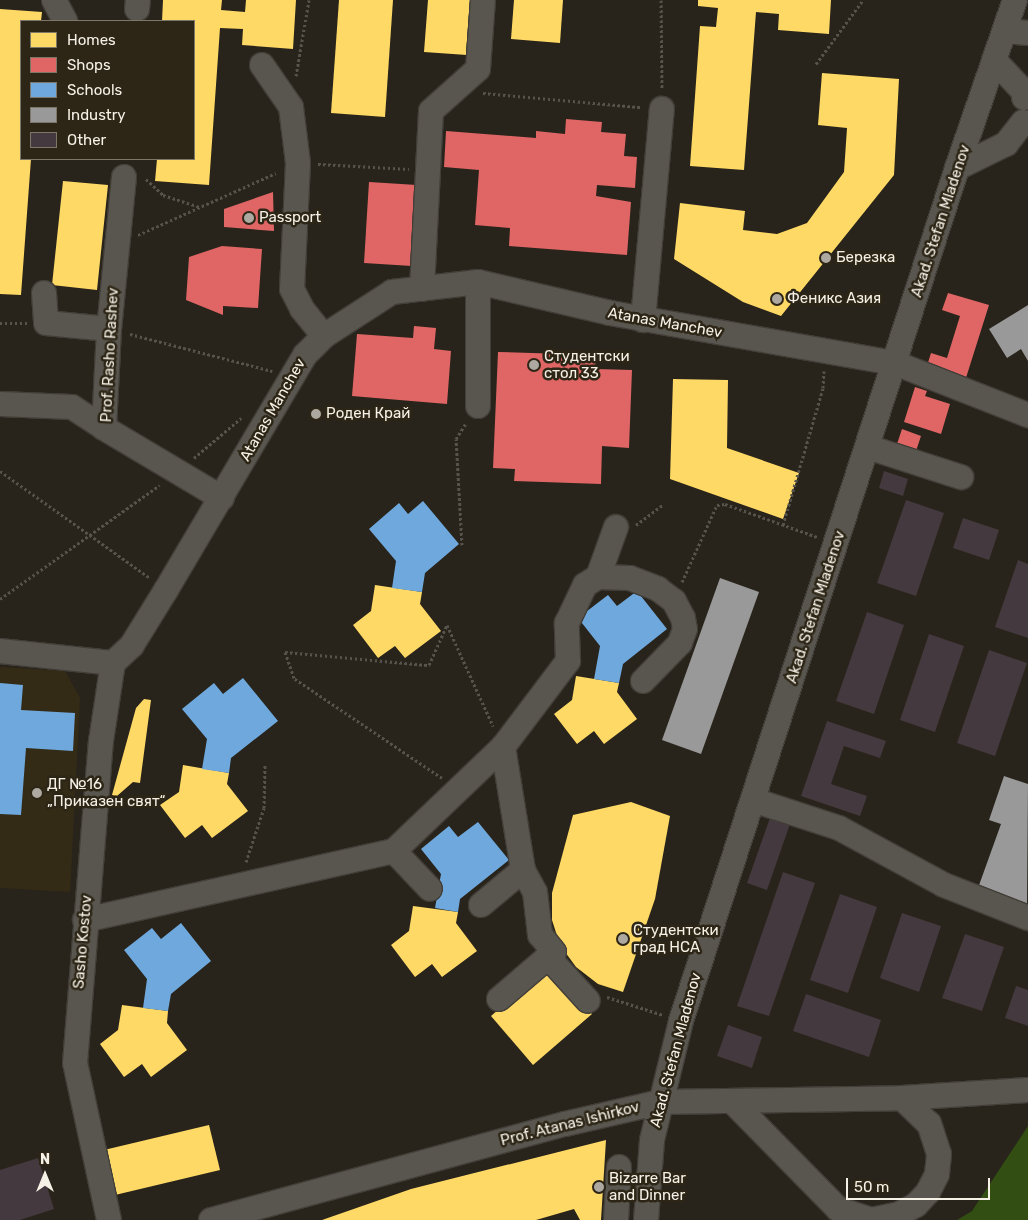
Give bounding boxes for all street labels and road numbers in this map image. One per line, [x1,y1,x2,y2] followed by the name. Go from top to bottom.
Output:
[908,142,974,300] street label: Akad. Stefan Mladenov
[97,287,123,423] street label: Prof. Rasho Rashev
[607,304,723,342] street label: Atanas Manchev
[236,355,310,465] street label: Atanas Manchev
[783,528,849,686] street label: Akad. Stefan Mladenov
[70,894,96,990] street label: Sasho Kostov
[647,971,705,1129] street label: Akad. Stefan Mladenov
[498,1098,642,1150] street label: Prof. Atanas Ishirkov

